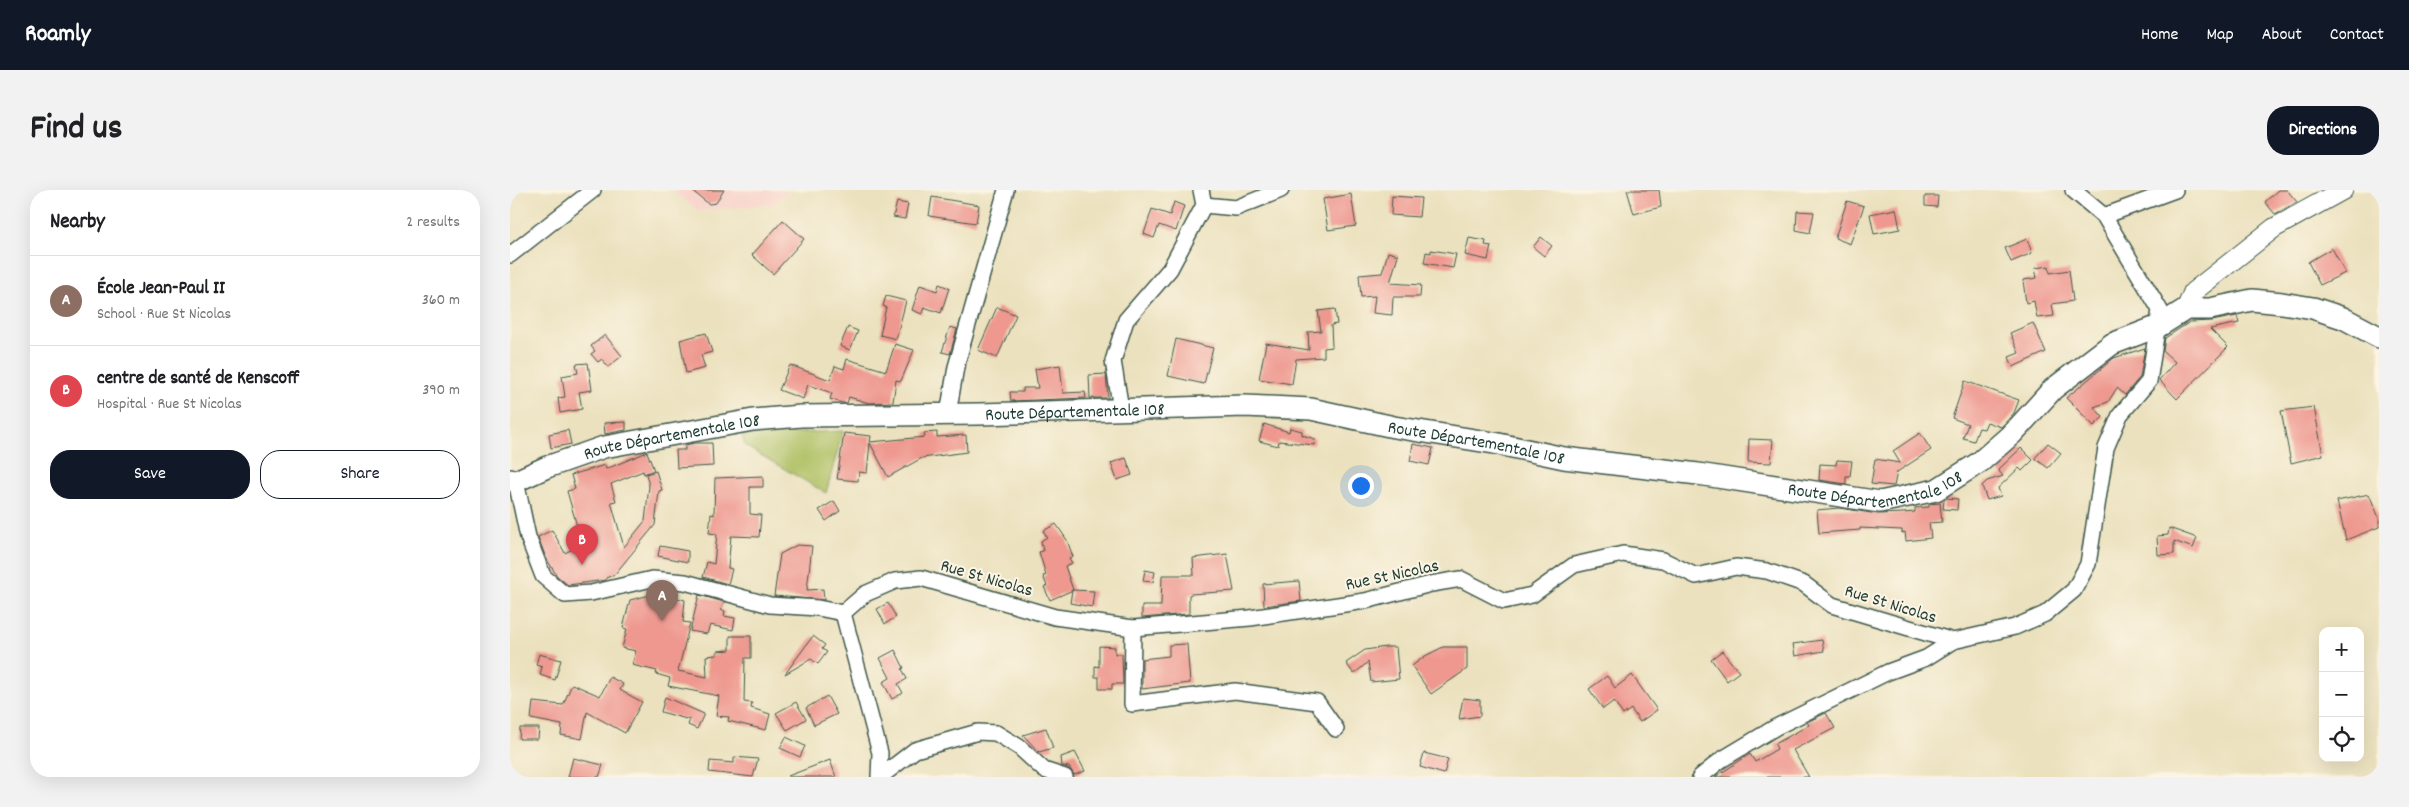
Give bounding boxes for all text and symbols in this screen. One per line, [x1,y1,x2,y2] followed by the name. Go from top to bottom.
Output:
[25,18,91,52] text: Roamly
[2141,23,2178,48] text: Home
[2206,23,2234,48] text: Map
[2262,23,2302,48] text: About
[2330,23,2384,48] text: Contact
[30,105,122,155] text: Find us
[2267,106,2379,155] button: Directions
[50,208,105,238] text: Nearby
[406,211,460,234] text: 2 results
[97,276,225,303] text: École Jean-Paul II
[62,289,70,312] text: A
[422,289,460,312] text: 360 m
[97,303,231,326] text: School · Rue St Nicolas
[97,366,300,393] text: centre de santé de Kenscoff
[62,379,70,402] text: B
[422,379,460,402] text: 390 m
[97,393,242,416] text: Hospital · Rue St Nicolas
[985,398,1165,429] street label: Route Départementale 108
[581,409,761,468] street label: Route Départementale 108
[1385,416,1567,473] street label: Route Départementale 108
[50,450,250,499] button: Save
[260,450,460,499] button: Share
[1786,466,1969,517] street label: Route Départementale 108
[1348,473,1374,499] your location
[566,524,598,565] pin: B
[937,554,1035,605] street label: Rue St Nicolas
[1343,554,1442,599] street label: Rue St Nicolas
[646,580,678,621] pin: A
[1841,580,1939,631] street label: Rue St Nicolas
[2319,627,2364,762] map controls
[2319,627,2364,672] button: +
[2319,672,2364,717] button: −
[2319,717,2364,762] button: locate

